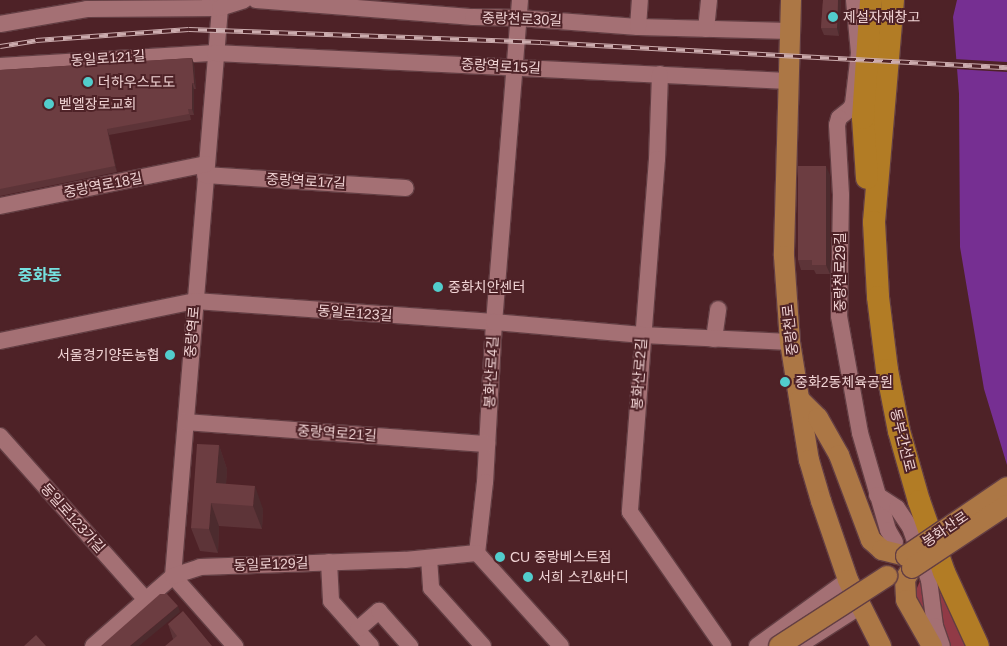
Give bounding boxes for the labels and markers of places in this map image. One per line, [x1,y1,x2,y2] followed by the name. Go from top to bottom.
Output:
[843,9,920,25] place label: 제설자재창고
[827,11,839,23] marker: 제설자재창고
[98,74,175,90] place label: 더하우스도도
[82,76,94,88] marker: 더하우스도도
[59,96,136,112] place label: 벧엘장로교회
[43,98,55,110] marker: 벧엘장로교회
[448,279,525,295] place label: 중화치안센터
[432,281,444,293] marker: 중화치안센터
[57,347,160,363] place label: 서울경기양돈농협
[164,349,176,361] marker: 서울경기양돈농협
[795,374,893,390] place label: 중화2동체육공원
[779,376,791,388] marker: 중화2동체육공원
[510,549,611,565] place label: CU 중랑베스트점
[494,551,506,563] marker: CU 중랑베스트점
[538,569,629,585] place label: 서희 스킨&바디
[522,571,534,583] marker: 서희 스킨&바디

